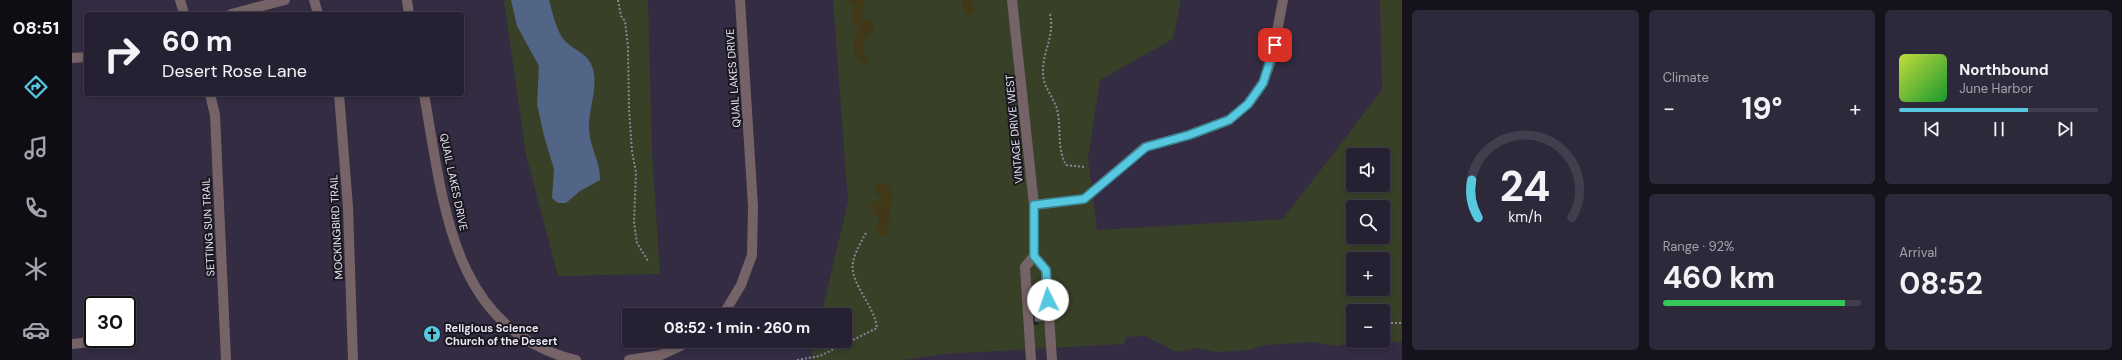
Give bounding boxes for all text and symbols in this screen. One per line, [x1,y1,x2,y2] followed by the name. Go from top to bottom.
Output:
[13,16,59,40] text: 08:51
[162,23,232,60] text: 60 m
[96,28,148,80] icon: right
[723,28,743,128] street label: QUAIL LAKES DRIVE
[1258,28,1292,62] pin
[1264,34,1286,56] icon: arrive
[162,59,307,83] text: Desert Rose Lane
[1959,60,2049,80] text: Northbound
[1663,69,1709,86] text: Climate
[22,73,50,101] icon: directions
[1002,74,1026,184] street label: VINTAGE DRIVE WEST
[1959,80,2033,97] text: June Harbor
[1742,89,1782,128] text: 19°
[1663,94,1675,123] text: −
[1849,94,1861,123] text: +
[1921,118,1943,140] icon: previous
[1988,118,2010,140] icon: pause
[2054,118,2076,140] icon: next
[437,132,471,232] street label: QUAIL LAKES DRIVE
[22,134,50,162] icon: music
[1346,148,1390,348] map controls
[1346,148,1390,192] button: sound
[1500,160,1551,214] text: 24
[326,174,346,280] street label: MOCKINGBIRD TRAIL
[198,177,218,277] street label: SETTING SUN TRAIL
[22,194,50,222] icon: phone
[1346,200,1390,244] button: search
[1508,208,1542,226] text: km/h
[1663,238,1734,255] text: Range · 92%
[1899,244,1937,261] text: Arrival
[1346,252,1390,296] button: +
[22,255,50,283] icon: climate
[1663,258,1775,297] text: 460 km
[1899,264,1983,303] text: 08:52
[1027,279,1069,321] position arrow
[84,296,136,348] speed limit sign: 30
[1346,304,1390,348] button: −
[22,316,50,344] icon: car
[664,318,810,338] text: 08:52 · 1 min · 260 m
[445,321,558,348] place label: Religious Science Church of the Desert
[422,324,442,344] church icon: Religious Science Church of the Desert

